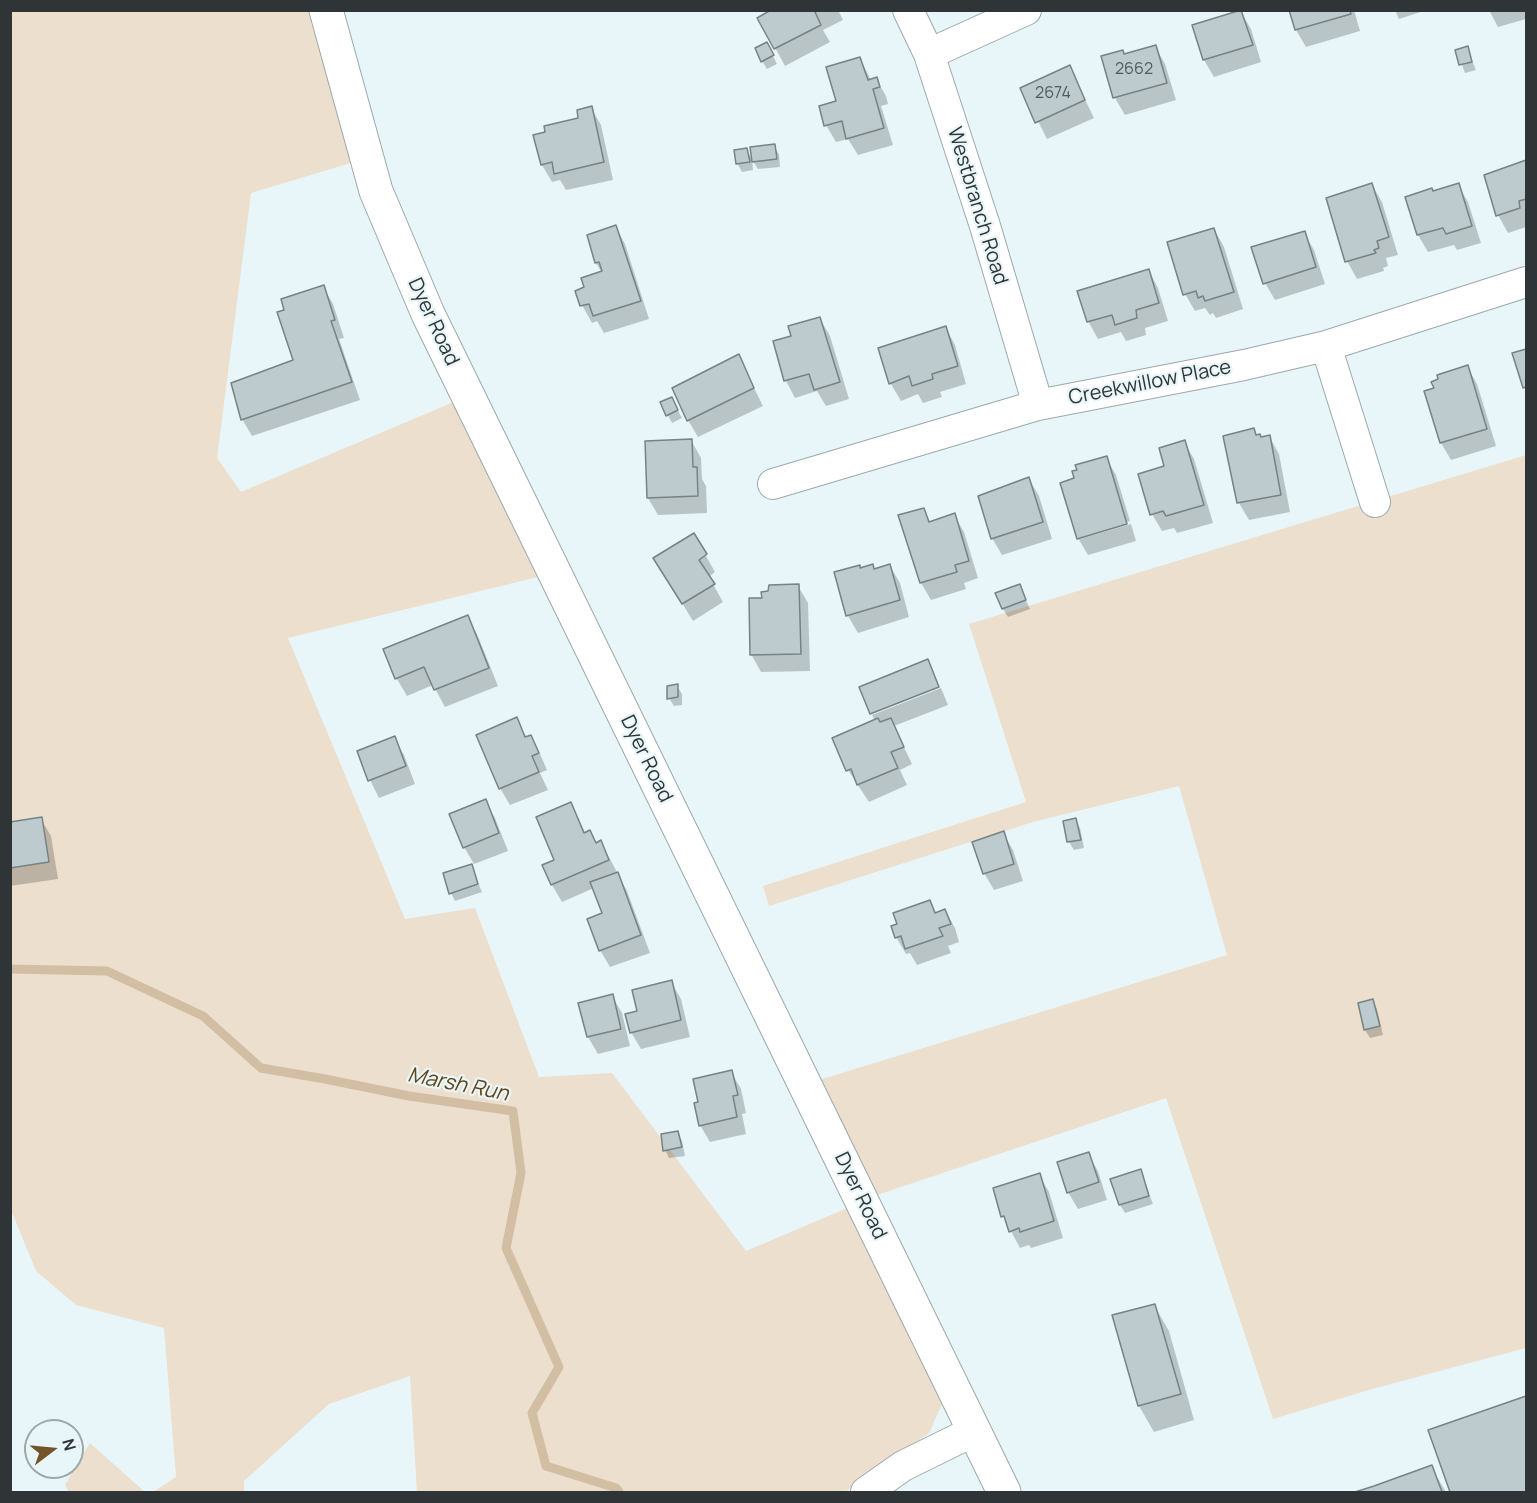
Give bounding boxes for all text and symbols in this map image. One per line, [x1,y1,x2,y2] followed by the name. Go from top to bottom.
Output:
[1115,60,1153,80] house number: 2662
[1035,84,1071,104] house number: 2674
[942,124,1012,288] street label: Westbranch Road
[402,274,464,370] street label: Dyer Road
[1067,355,1233,411] street label: Creekwillow Place
[615,712,677,806] street label: Dyer Road
[405,1063,511,1107] water label: Marsh Run
[829,1149,891,1243] street label: Dyer Road
[24,1419,84,1479] north arrow
[57,1436,82,1453] text: N

